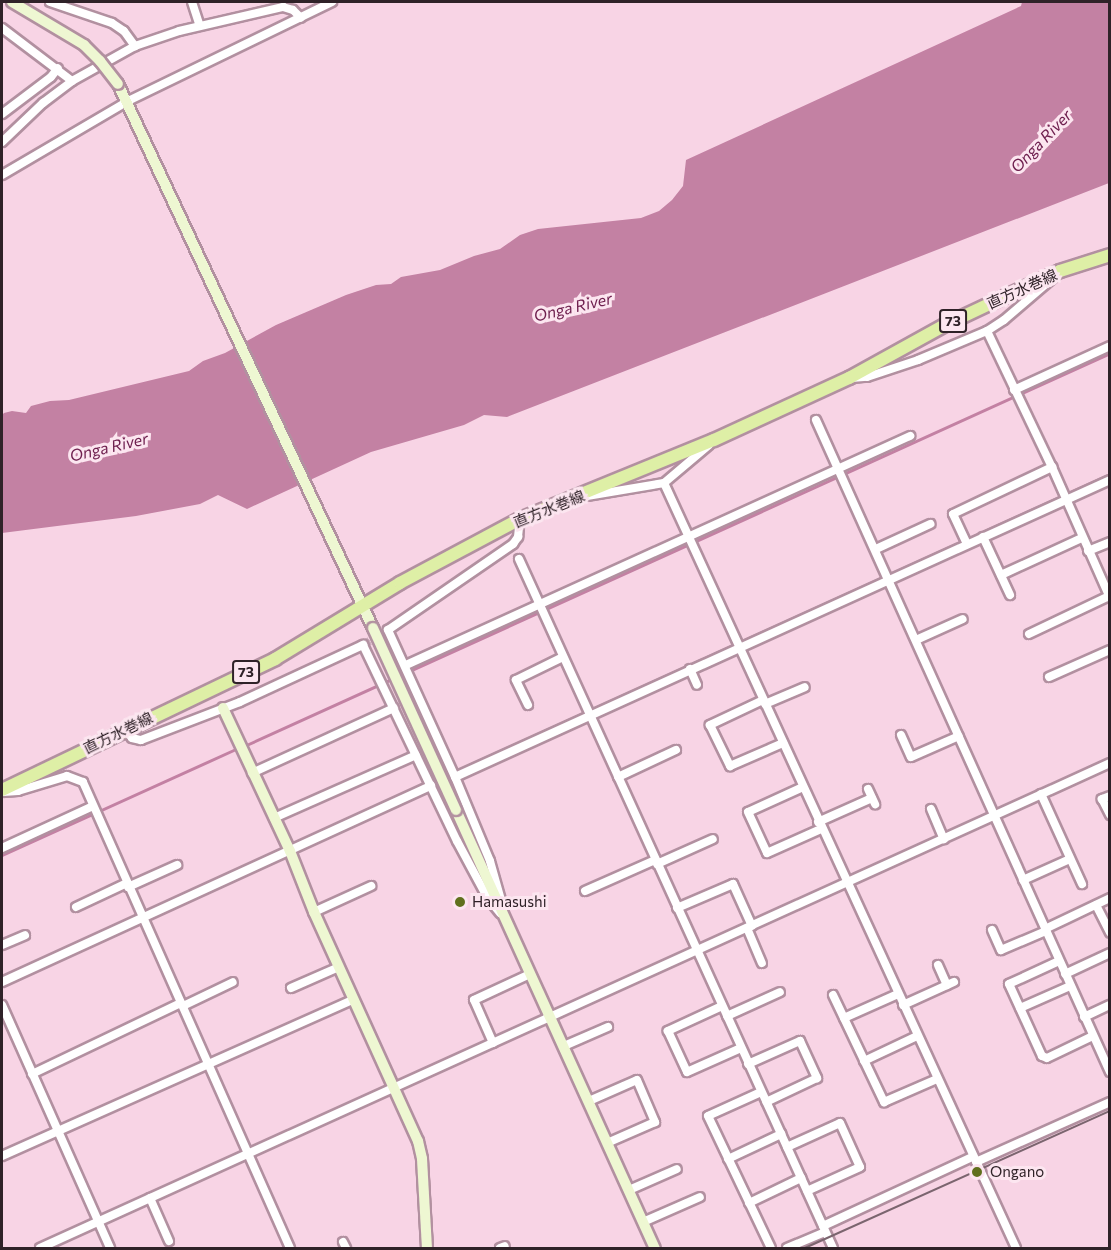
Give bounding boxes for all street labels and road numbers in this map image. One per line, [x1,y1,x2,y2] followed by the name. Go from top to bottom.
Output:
[984,266,1060,312] street label: 直方水巻線
[938,310,968,332] road number: 73
[511,487,587,531] street label: 直方水巻線
[231,661,261,683] road number: 73
[80,708,156,758] street label: 直方水巻線

